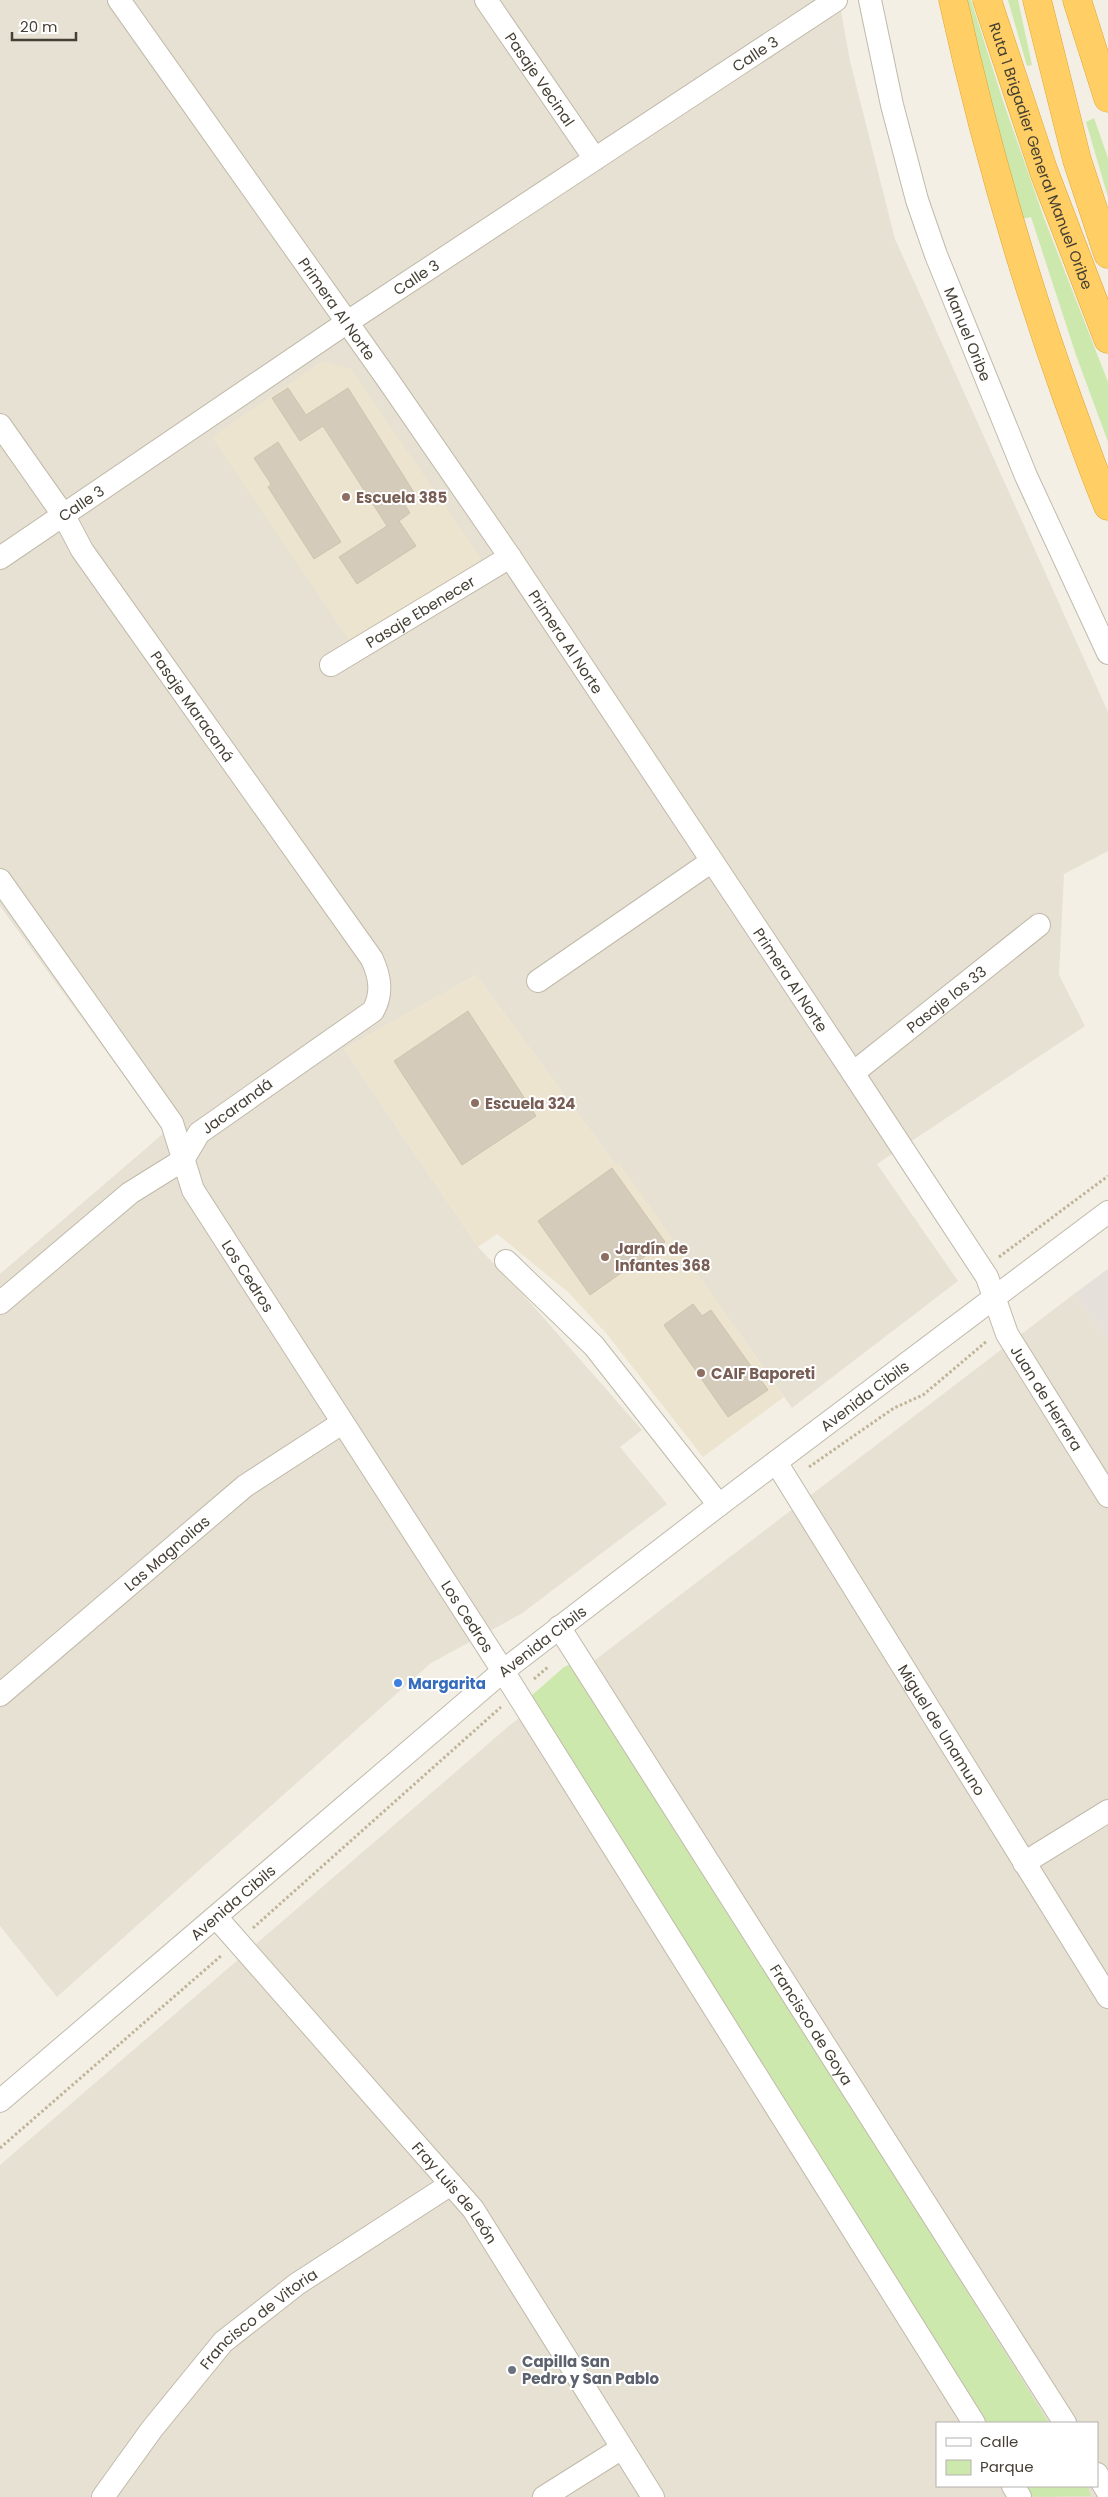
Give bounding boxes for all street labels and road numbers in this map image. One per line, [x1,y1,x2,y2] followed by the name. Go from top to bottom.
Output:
[985,19,1098,292] street label: Ruta 1 Brigadier General Manuel Oribe
[501,28,580,130] street label: Pasaje Vecinal
[728,31,782,76] street label: Calle 3
[294,253,381,364] street label: Primera Al Norte
[389,254,443,300] street label: Calle 3
[940,284,997,384] street label: Manuel Oribe
[54,480,108,526] street label: Calle 3
[362,570,479,652] street label: Pasaje Ebenecer
[524,585,608,698] street label: Primera Al Norte
[146,646,239,766] street label: Pasaje Maracaná
[749,923,833,1036] street label: Primera Al Norte
[902,961,991,1037] street label: Pasaje los 33
[197,1073,277,1139] street label: Jacarandá
[217,1236,279,1316] street label: Los Cedros
[1006,1341,1088,1455] street label: Juan de Herrera
[816,1355,913,1436] street label: Avenida Cibils
[119,1510,214,1595] street label: Las Magnolias
[437,1576,499,1657] street label: Los Cedros
[494,1600,591,1682] street label: Avenida Cibils
[893,1660,991,1799] street label: Miguel de Unamuno
[185,1860,280,1945] street label: Avenida Cibils
[765,1960,858,2089] street label: Francisco de Goya
[408,2137,503,2248] street label: Fray Luis de León
[195,2263,321,2374] street label: Francisco de Vitoria

